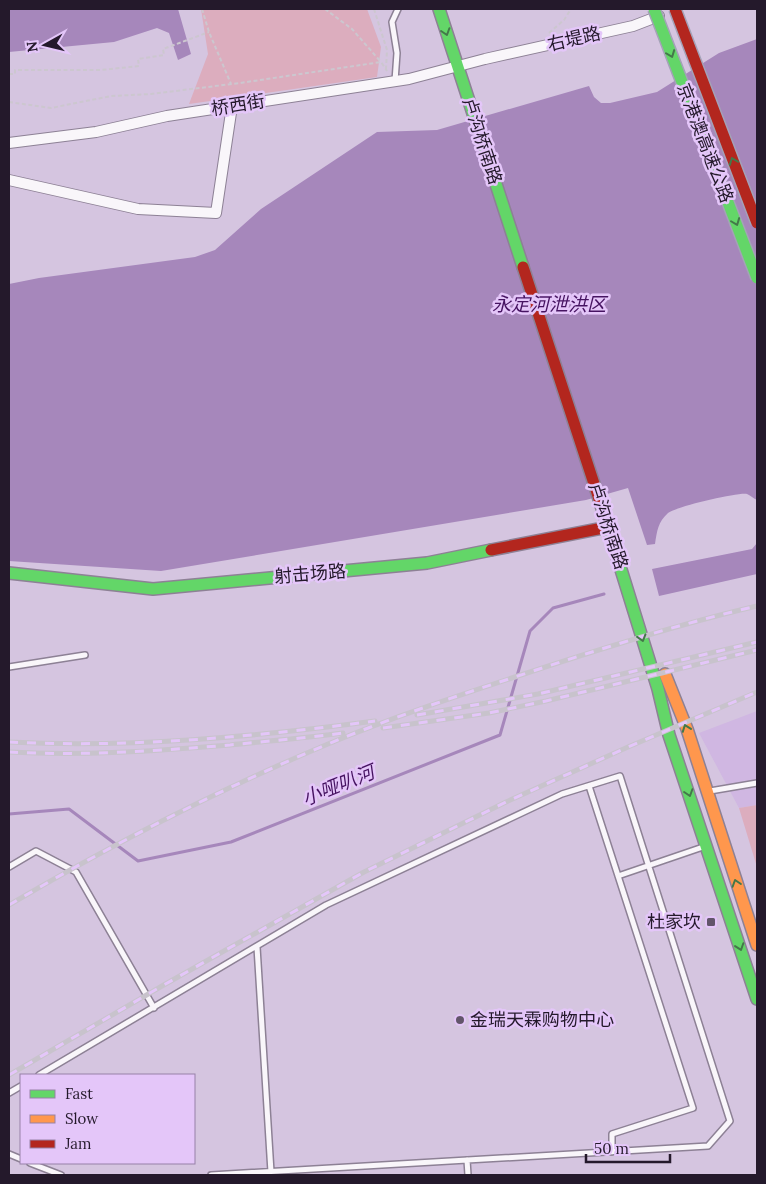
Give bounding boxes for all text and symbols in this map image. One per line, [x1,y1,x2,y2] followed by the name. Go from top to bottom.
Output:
[20,20,70,70] north arrow
[545,21,603,56] street label: 右堤路
[441,27,451,36] one-way arrow
[22,40,42,53] text: N
[665,49,675,58] one-way arrow
[672,80,739,206] street label: 京港澳高速公路
[209,89,266,120] street label: 桥西街
[458,94,507,187] street label: 卢沟桥南路
[729,157,740,166] one-way arrow
[730,217,740,226] one-way arrow
[492,292,609,316] water label: 永定河泄洪区
[584,479,633,572] street label: 卢沟桥南路
[273,559,347,588] street label: 射击场路
[637,633,647,641] one-way arrow
[682,724,692,733] one-way arrow
[298,758,381,810] water label: 小哑叭河
[683,789,693,797] one-way arrow
[732,879,742,887] one-way arrow
[647,910,701,933] place label: 杜家坎
[705,916,717,928] marker: 杜家坎
[734,943,744,951] one-way arrow
[470,1008,614,1031] place label: 金瑞天霖购物中心
[454,1014,466,1026] marker: 金瑞天霖购物中心
[20,1074,195,1164] legend
[65,1084,93,1103] text: Fast
[65,1109,98,1128] text: Slow
[586,1132,670,1164] scale bar
[64,1134,92,1153] text: Jam
[594,1139,629,1158] text: 50 m

